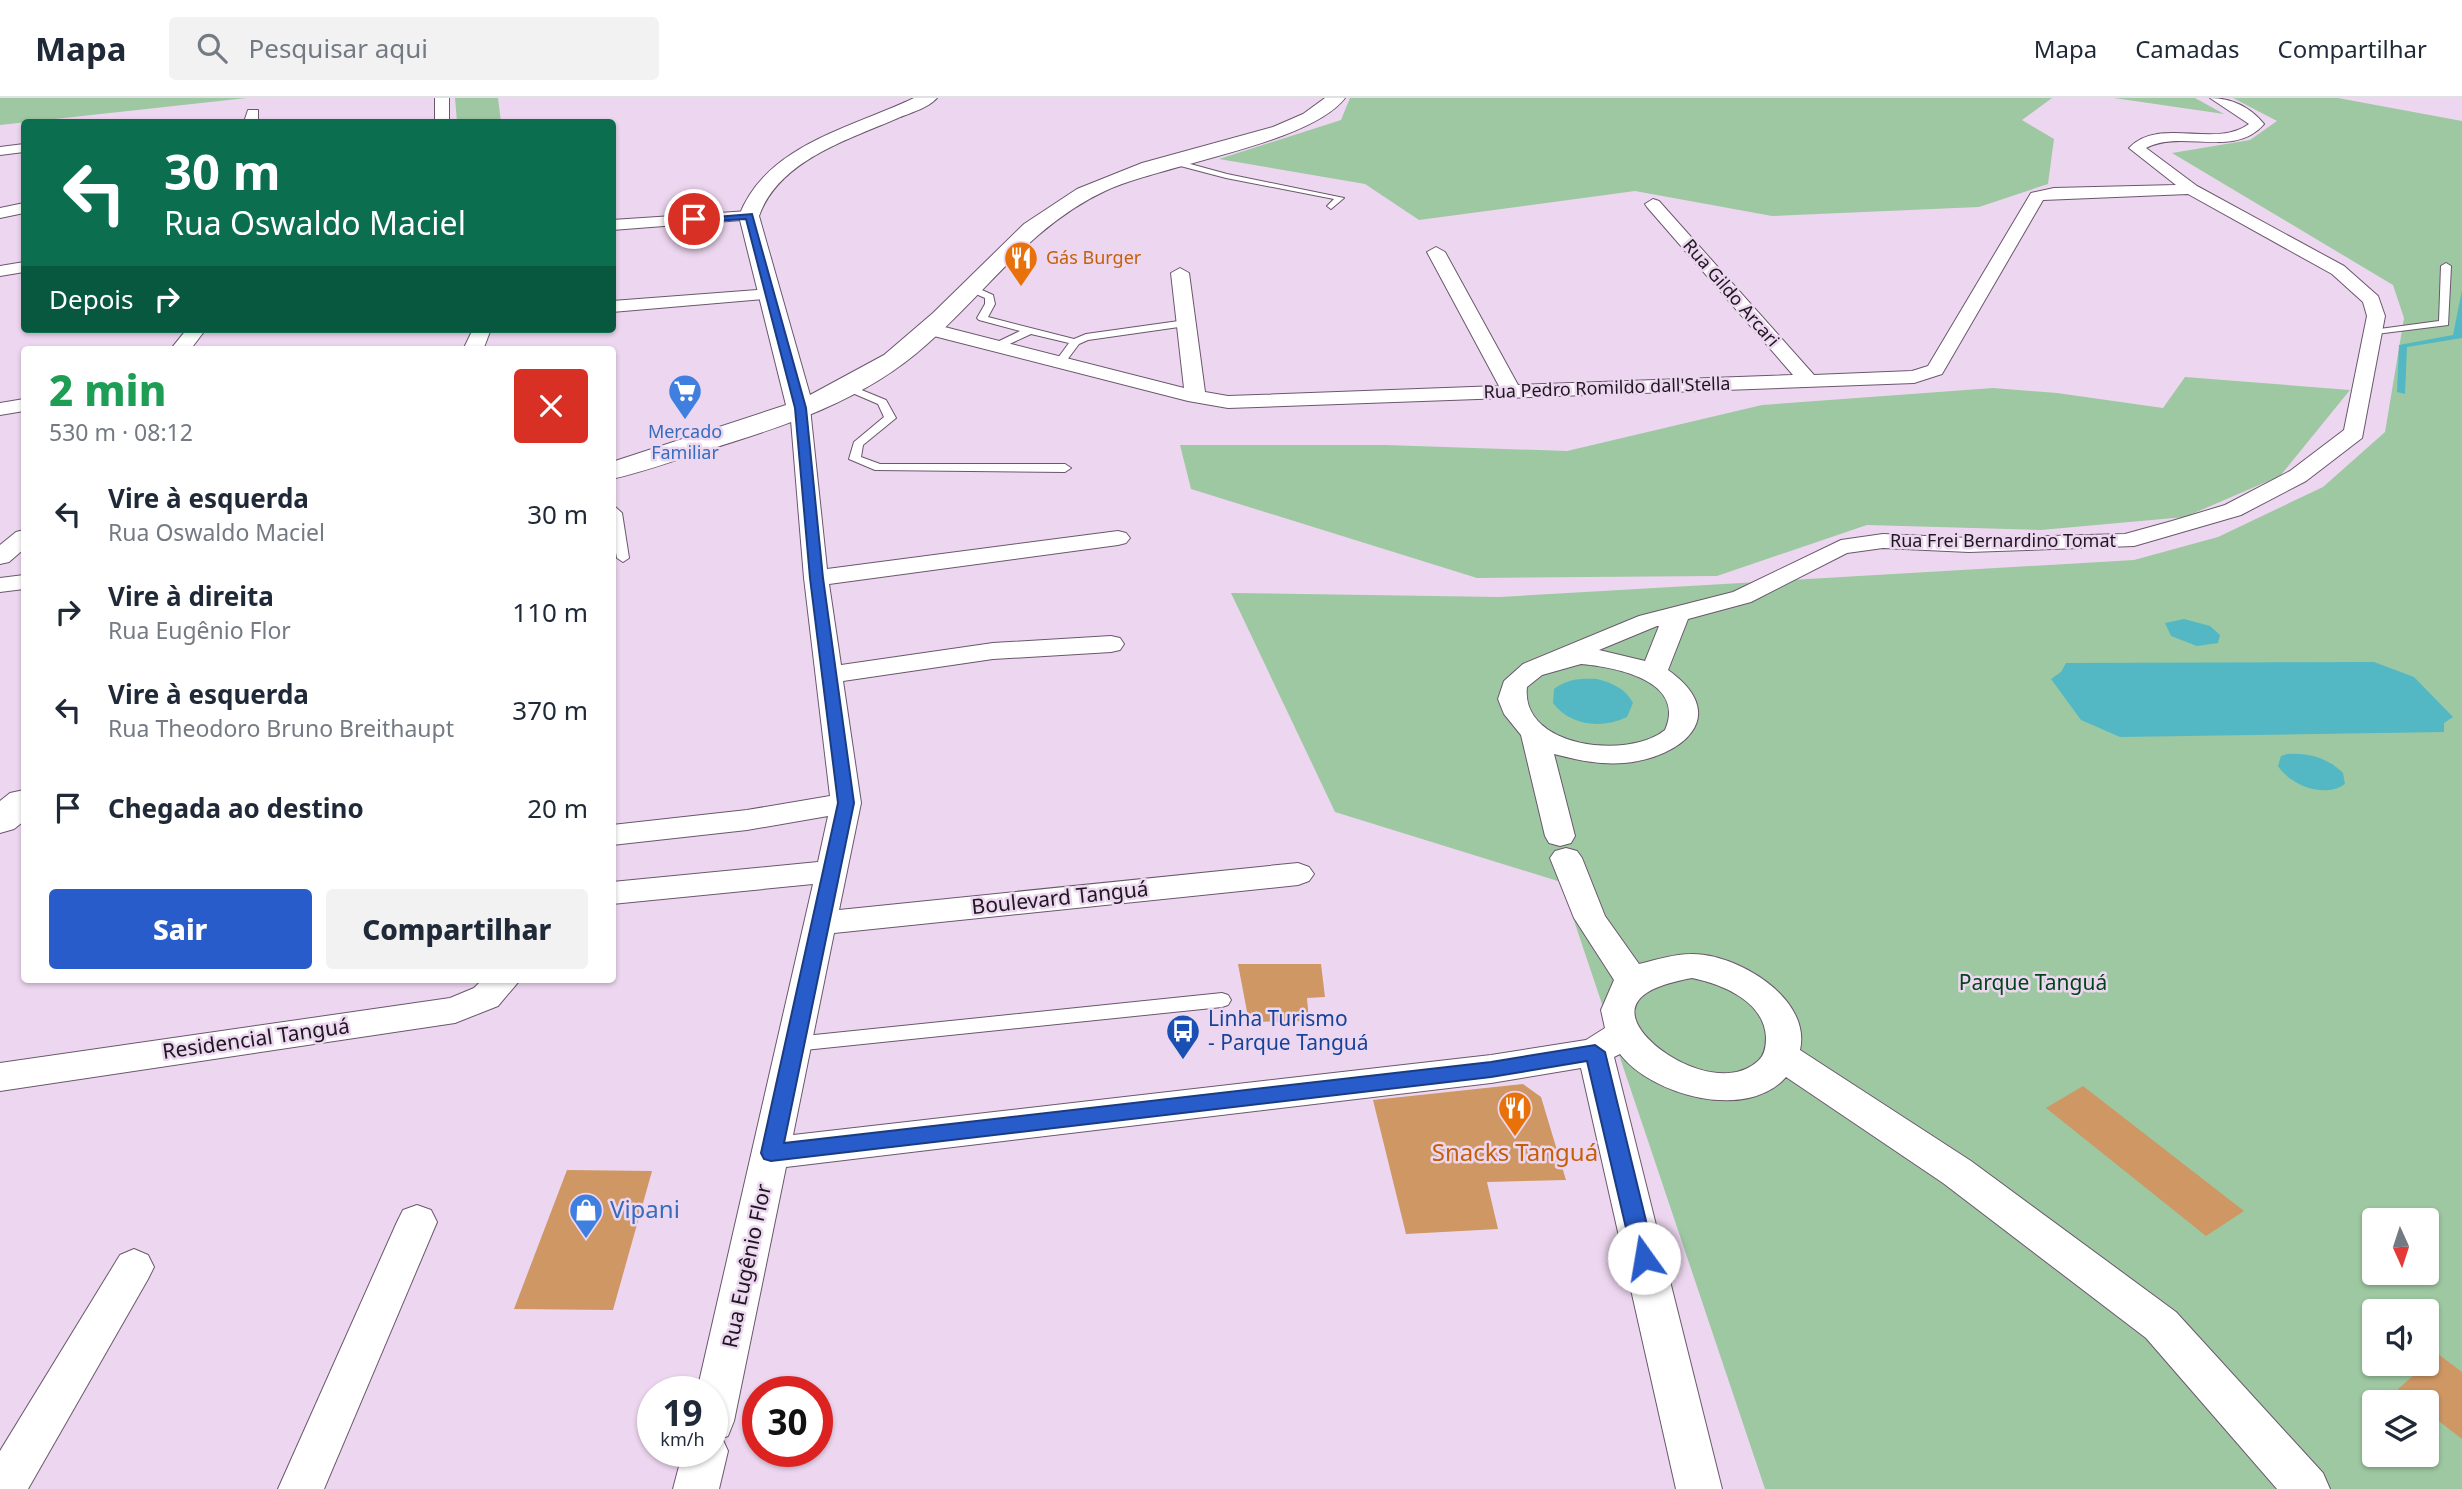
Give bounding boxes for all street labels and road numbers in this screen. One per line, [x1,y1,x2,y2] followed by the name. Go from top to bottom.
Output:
[1678,233,1785,351] street label: Rua Gildo Arcari
[1483,371,1731,403] street label: Rua Pedro Romildo dall'Stella
[1890,528,2117,552] street label: Rua Frei Bernardino Tomat
[970,874,1150,920] street label: Boulevard Tanguá
[160,1011,351,1065] street label: Residencial Tanguá
[715,1181,777,1350] street label: Rua Eugênio Flor

